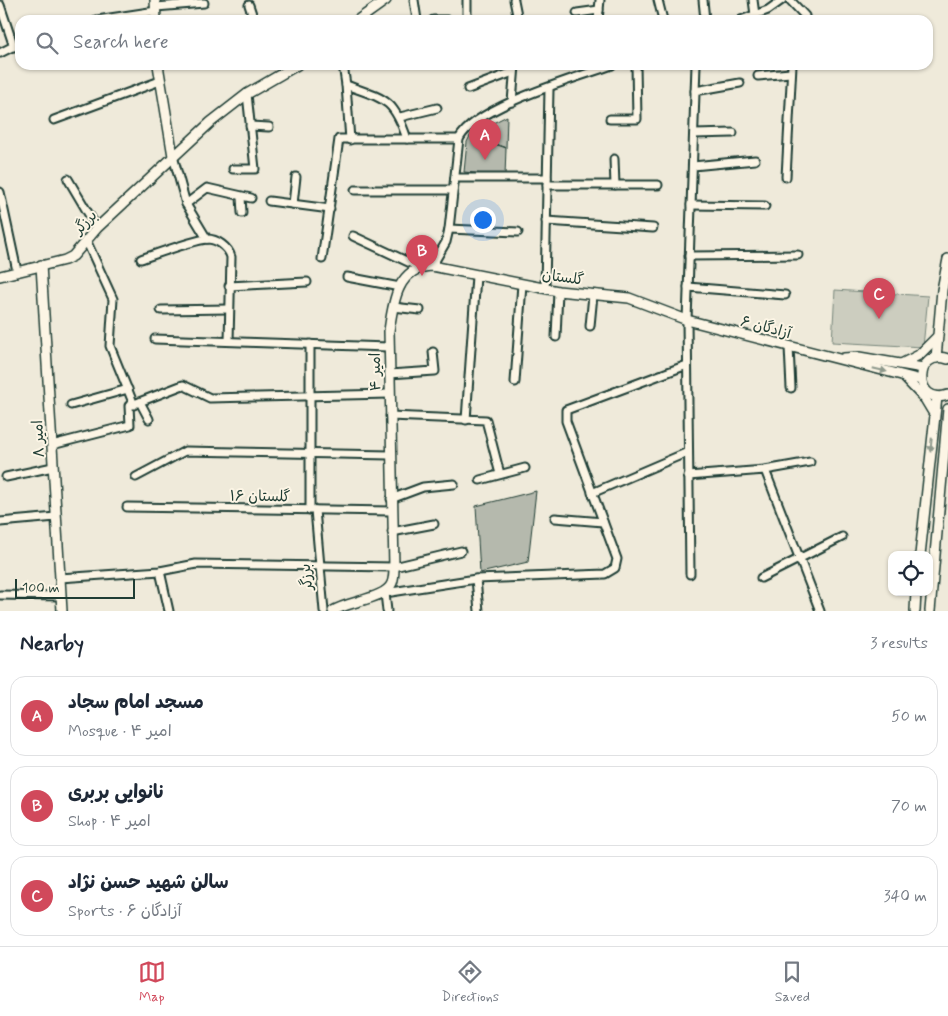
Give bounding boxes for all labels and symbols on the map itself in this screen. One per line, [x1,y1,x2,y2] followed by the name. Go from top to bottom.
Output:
[469,119,501,160] pin: A
[69,206,102,240] street label: برزگر
[470,207,496,233] your location
[406,235,438,276] pin: B
[541,265,585,291] street label: گلستان
[863,278,895,319] pin: C
[738,312,794,345] street label: آزادگان ۶
[366,353,386,391] street label: امیر ۴
[872,366,887,374] one-way arrow
[28,420,50,458] street label: امیر ۸
[927,437,935,453] one-way arrow
[230,486,290,508] street label: گلستان ۱۶
[296,563,318,592] street label: برزگر
[15,576,135,599] scale bar

